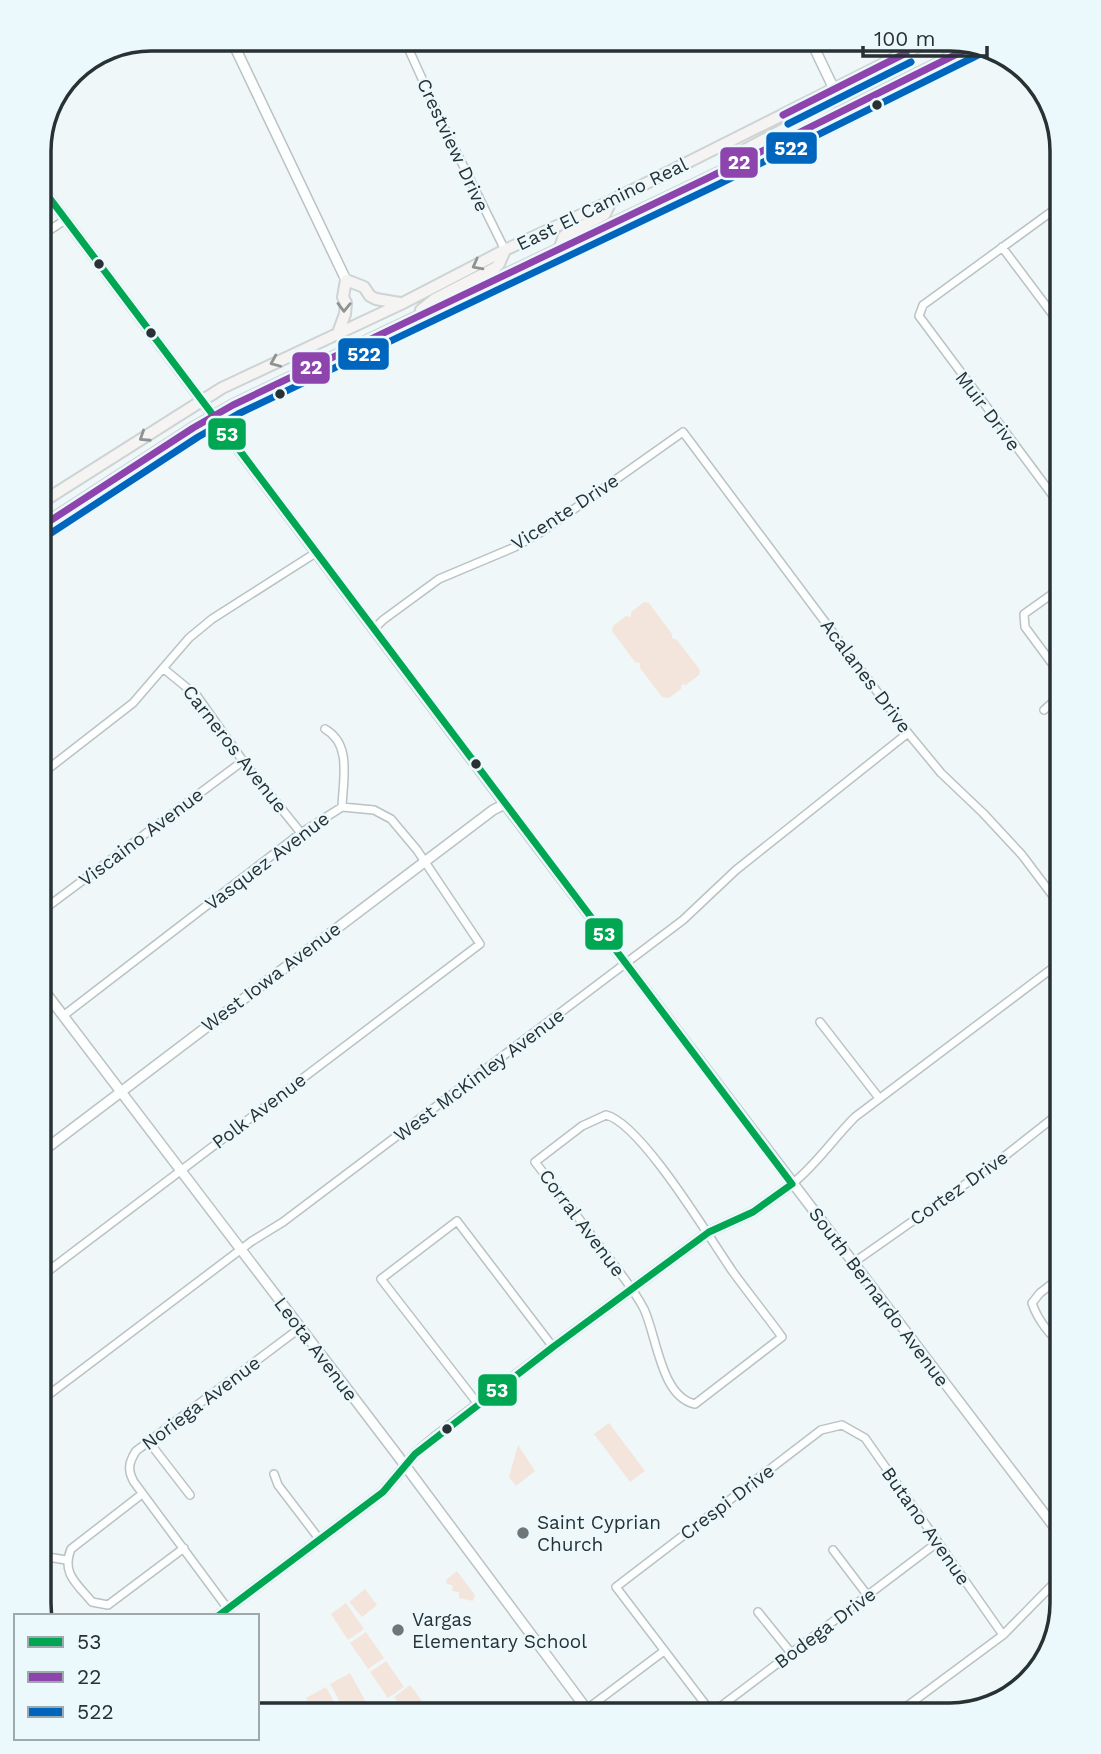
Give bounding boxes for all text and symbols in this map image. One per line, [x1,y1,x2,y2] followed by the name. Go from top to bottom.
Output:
[863,14,987,58] scale bar
[874,26,936,51] text: 100 m
[412,75,494,215] street label: Crestview Drive
[870,98,884,112] unlabelled marker
[765,131,818,165] line badge: 522
[774,137,808,160] text: 522
[719,146,759,179] line badge: 22
[728,151,750,174] text: 22
[513,152,691,255] street label: East El Camino Real
[92,257,106,271] unlabelled marker
[472,257,484,270] one-way arrow
[336,302,352,312] one-way arrow
[144,326,158,340] unlabelled marker
[337,337,390,371] line badge: 522
[347,343,381,366] text: 522
[291,351,331,385] line badge: 22
[270,354,282,368] one-way arrow
[300,356,322,379] text: 22
[951,367,1025,455] street label: Muir Drive
[273,387,287,401] unlabelled marker
[207,417,247,451] line badge: 53
[216,423,238,446] text: 53
[138,428,151,441] one-way arrow
[507,469,623,555] street label: Vicente Drive
[816,614,916,738] street label: Acalanes Drive
[178,680,292,818] street label: Carneros Avenue
[469,757,483,771] unlabelled marker
[74,783,208,891] street label: Viscaino Avenue
[200,807,334,915] street label: Vasquez Avenue
[197,917,345,1037] street label: West Iowa Avenue
[584,917,624,951] line badge: 53
[593,923,615,946] text: 53
[389,1003,569,1147] street label: West McKinley Avenue
[207,1068,311,1154] street label: Polk Avenue
[906,1146,1012,1230] street label: Cortez Drive
[534,1165,630,1281] street label: Corral Avenue
[804,1203,954,1391] street label: South Bernardo Avenue
[269,1292,363,1406] street label: Leota Avenue
[137,1351,265,1455] street label: Noriega Avenue
[477,1373,518,1407] line badge: 53
[486,1379,508,1402] text: 53
[440,1422,454,1436] unlabelled marker
[675,1459,779,1545] street label: Crespi Drive
[877,1462,975,1590] street label: Butano Avenue
[537,1511,661,1556] place label: Saint Cyprian Church
[515,1525,531,1541] marker: Saint Cyprian Church
[770,1582,880,1674] street label: Bodega Drive
[412,1608,587,1653] place label: Vargas Elementary School
[14,1614,259,1740] legend
[390,1622,406,1638] marker: Vargas Elementary School
[77,1629,101,1654] text: 53
[77,1664,102,1689] text: 22
[77,1699,114,1724] text: 522

